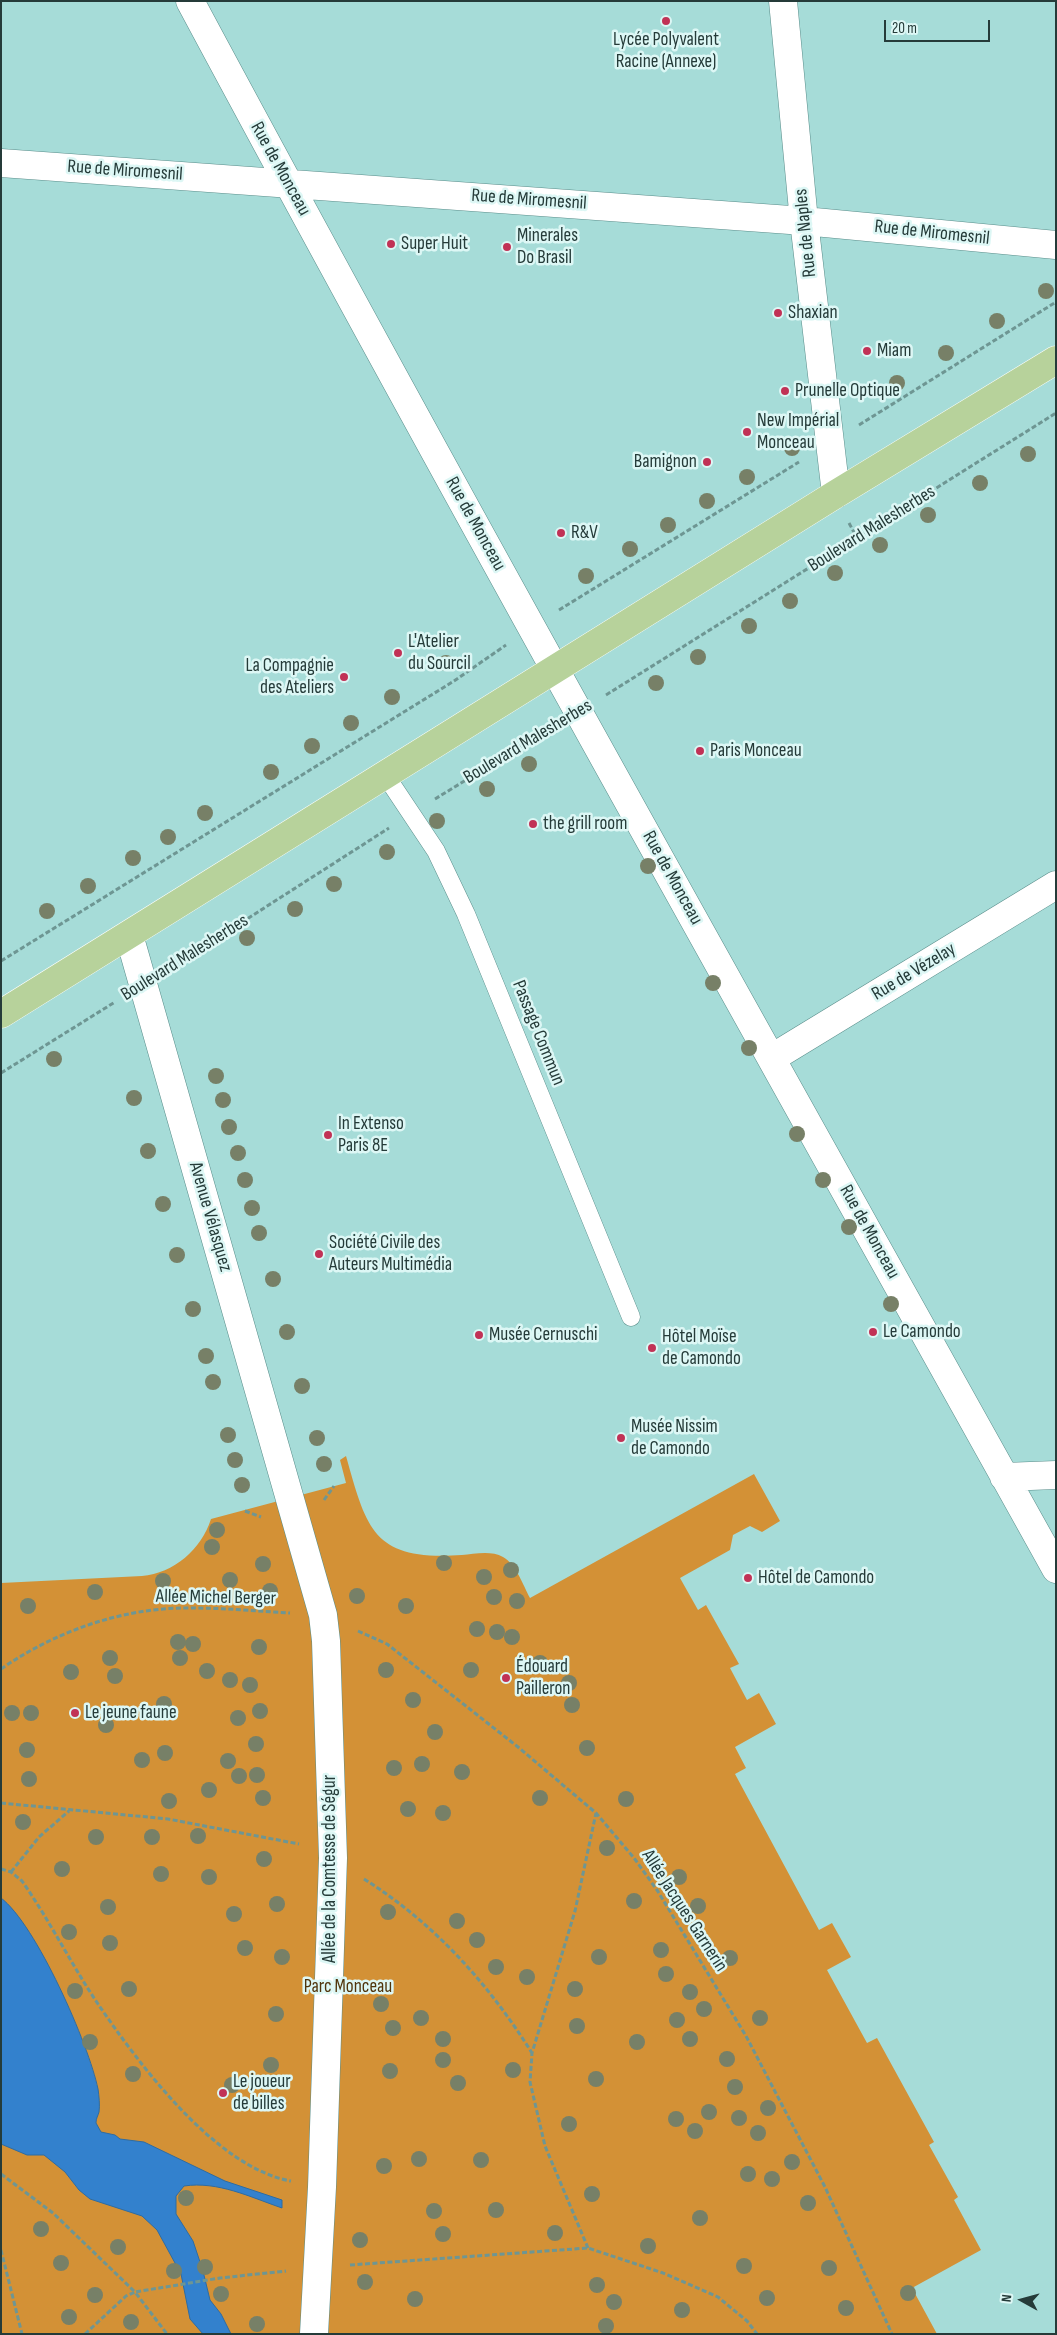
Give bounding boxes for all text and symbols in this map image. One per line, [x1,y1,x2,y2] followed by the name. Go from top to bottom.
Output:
[887,10,993,42] scale bar
[660,15,672,27] marker: Lycée Polyvalent Racine (Annexe)
[892,19,917,38] text: 20 m
[613,29,719,73] place label: Lycée Polyvalent Racine (Annexe)
[245,118,315,220] street label: Rue de Monceau
[67,156,183,186] street label: Rue de Miromesnil
[471,185,587,215] street label: Rue de Miromesnil
[790,188,822,278] street label: Rue de Naples
[873,216,991,250] street label: Rue de Miromesnil
[517,225,578,269] place label: Minerales Do Brasil
[401,233,468,255] place label: Super Huit
[385,238,397,250] marker: Super Huit
[501,241,513,253] marker: Minerales Do Brasil
[788,302,838,324] place label: Shaxian
[772,307,784,319] marker: Shaxian
[877,340,911,362] place label: Miam
[861,345,873,357] marker: Miam
[795,380,900,402] place label: Prunelle Optique
[779,385,791,397] marker: Prunelle Optique
[757,410,839,454] place label: New Impérial Monceau
[741,426,753,438] marker: New Impérial Monceau
[634,451,697,473] place label: Bamignon
[701,456,713,468] marker: Bamignon
[440,473,510,575] street label: Rue de Monceau
[804,481,940,577] street label: Boulevard Malesherbes
[571,522,598,544] place label: R&V
[555,527,567,539] marker: R&V
[408,631,471,675] place label: L'Atelier du Sourcil
[392,647,404,659] marker: L'Atelier du Sourcil
[245,655,334,699] place label: La Compagnie des Ateliers
[338,671,350,683] marker: La Compagnie des Ateliers
[460,695,596,789] street label: Boulevard Malesherbes
[710,740,802,762] place label: Paris Monceau
[694,745,706,757] marker: Paris Monceau
[543,813,627,835] place label: the grill room
[527,818,539,830] marker: the grill room
[637,827,707,929] street label: Rue de Monceau
[117,910,253,1006] street label: Boulevard Malesherbes
[868,938,960,1006] street label: Rue de Vézelay
[507,977,569,1089] street label: Passage Commun
[338,1113,404,1157] place label: In Extenso Paris 8E
[322,1129,334,1141] marker: In Extenso Paris 8E
[183,1160,237,1274] street label: Avenue Vélasquez
[834,1181,904,1283] street label: Rue de Monceau
[329,1232,452,1276] place label: Société Civile des Auteurs Multimédia
[313,1248,325,1260] marker: Société Civile des Auteurs Multimédia
[883,1321,961,1343] place label: Le Camondo
[489,1324,598,1346] place label: Musée Cernuschi
[662,1326,741,1370] place label: Hôtel Moïse de Camondo
[867,1326,879,1338] marker: Le Camondo
[473,1329,485,1341] marker: Musée Cernuschi
[646,1342,658,1354] marker: Hôtel Moïse de Camondo
[631,1416,718,1460] place label: Musée Nissim de Camondo
[615,1432,627,1444] marker: Musée Nissim de Camondo
[758,1567,874,1589] place label: Hôtel de Camondo
[742,1572,754,1584] marker: Hôtel de Camondo
[156,1586,276,1610] street label: Allée Michel Berger
[516,1656,570,1700] place label: Édouard Pailleron
[500,1672,512,1684] marker: Édouard Pailleron
[85,1702,177,1724] place label: Le jeune faune
[69,1707,81,1719] marker: Le jeune faune
[319,1775,341,1963] street label: Allée de la Comtesse de Ségur
[636,1846,732,1976] street label: Allée Jacques Garnerin
[304,1976,392,1998] park label: Parc Monceau
[233,2071,291,2115] place label: Le joueur de billes
[217,2087,229,2099] marker: Le joueur de billes
[997,2275,1047,2325] north arrow
[998,2293,1016,2303] text: N

